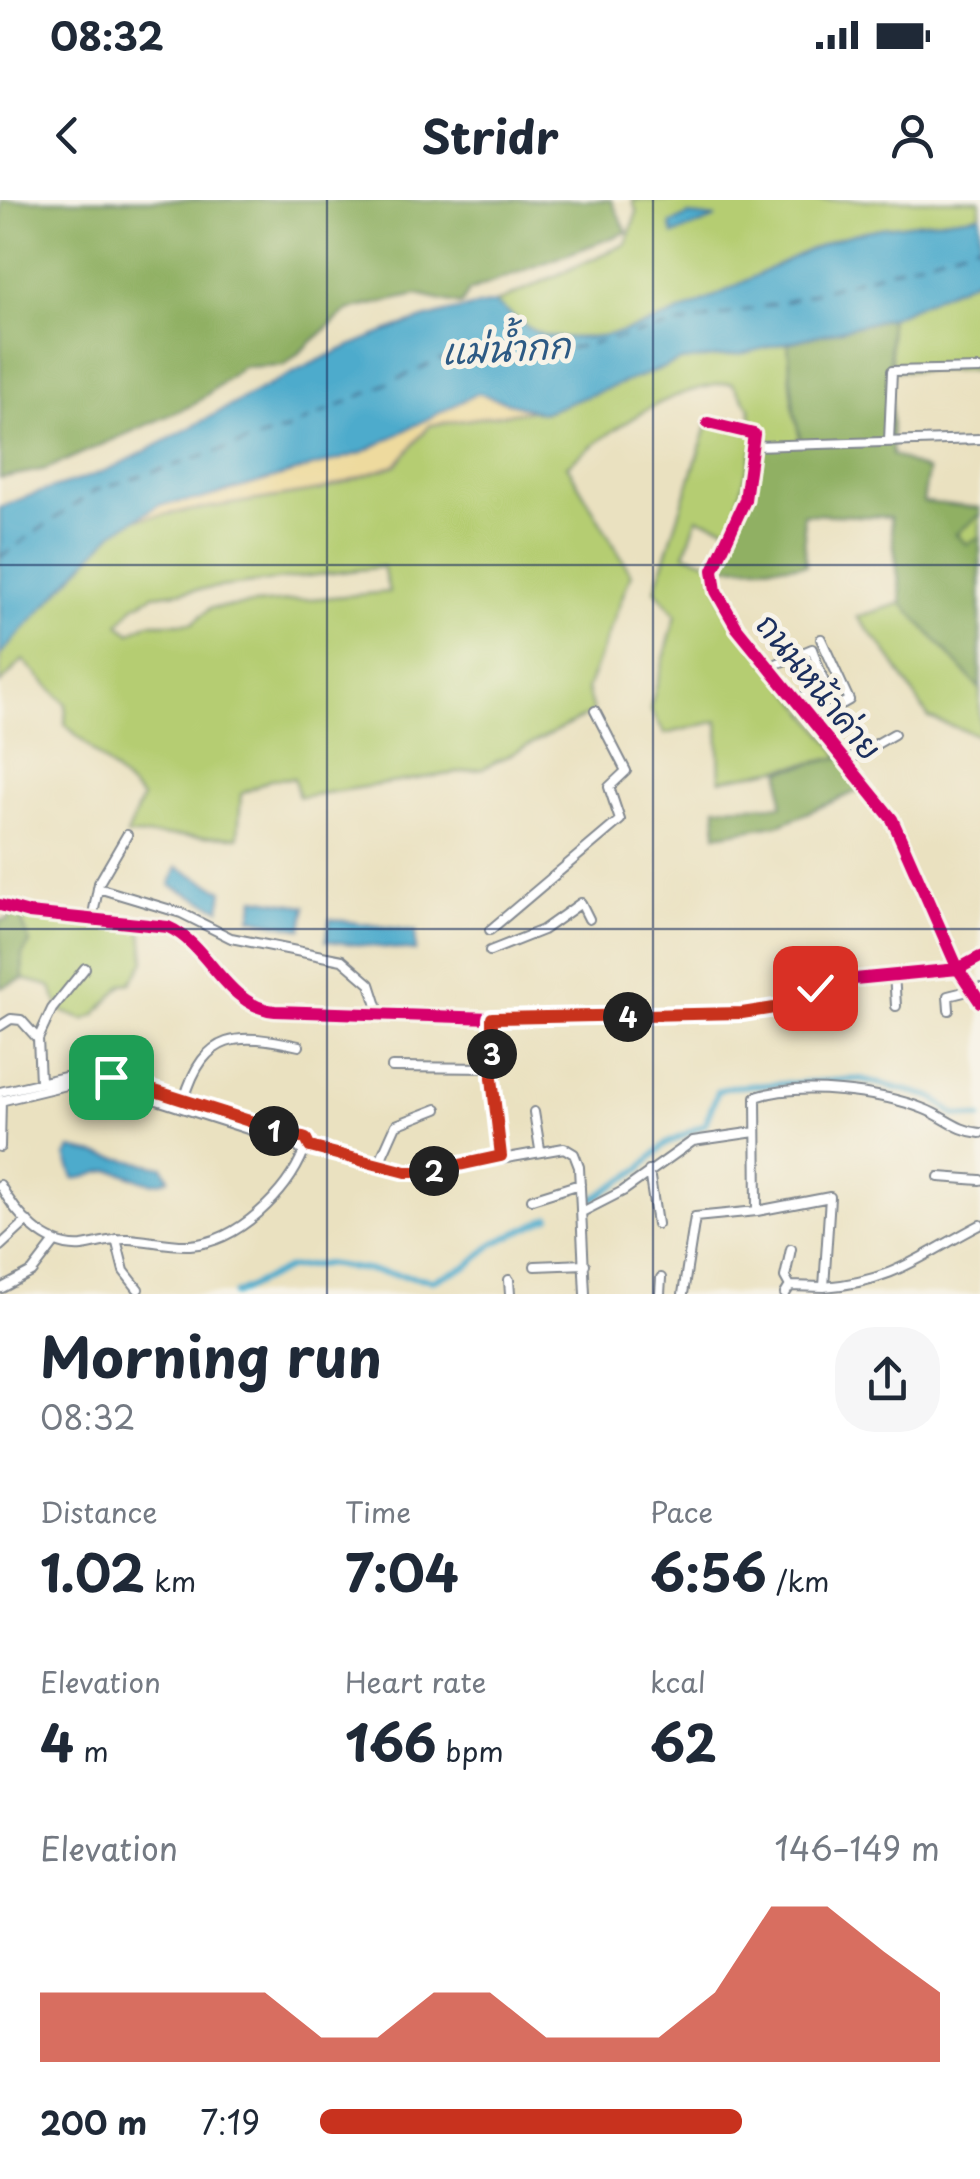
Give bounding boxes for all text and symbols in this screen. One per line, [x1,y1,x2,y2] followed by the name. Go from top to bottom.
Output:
[50,7,164,64] text: 08:32
[421,101,559,169] text: Stridr
[40,108,95,163] icon: back
[885,108,940,163] icon: person
[440,314,574,377] water label: แม่น้ำกก
[746,602,894,770] street label: ถนนหน้าค่าย
[773,946,858,1031] pin
[788,961,843,1016] icon: check
[603,992,653,1042] pin: 4
[618,995,638,1038] text: 4
[467,1029,517,1079] pin: 3
[483,1032,501,1075] text: 3
[69,1035,154,1120] pin
[84,1050,139,1105] icon: arrive
[249,1106,299,1156] pin: 1
[267,1109,281,1152] text: 1
[409,1146,459,1196] pin: 2
[424,1149,444,1192] text: 2
[40,1314,382,1397] text: Morning run
[835,1327,940,1432] button: share
[40,1393,136,1441] text: 08:32
[40,1490,158,1533] text: Distance
[345,1490,411,1533] text: Time
[650,1490,713,1533] text: Pace
[40,1533,145,1609] text: 1.02
[345,1533,459,1609] text: 7:04
[650,1533,767,1609] text: 6:56
[145,1559,196,1602] text: km
[767,1559,830,1602] text: /km
[40,1660,161,1703] text: Elevation
[345,1660,486,1703] text: Heart rate
[650,1660,706,1703] text: kcal
[40,1703,74,1779] text: 4
[345,1703,437,1779] text: 166
[650,1703,717,1779] text: 62
[74,1729,109,1772] text: m
[437,1729,504,1772] text: bpm
[40,1824,178,1872] text: Elevation
[775,1824,940,1872] text: 146–149 m
[40,2098,147,2146] text: 200 m
[200,2098,260,2146] text: 7:19

